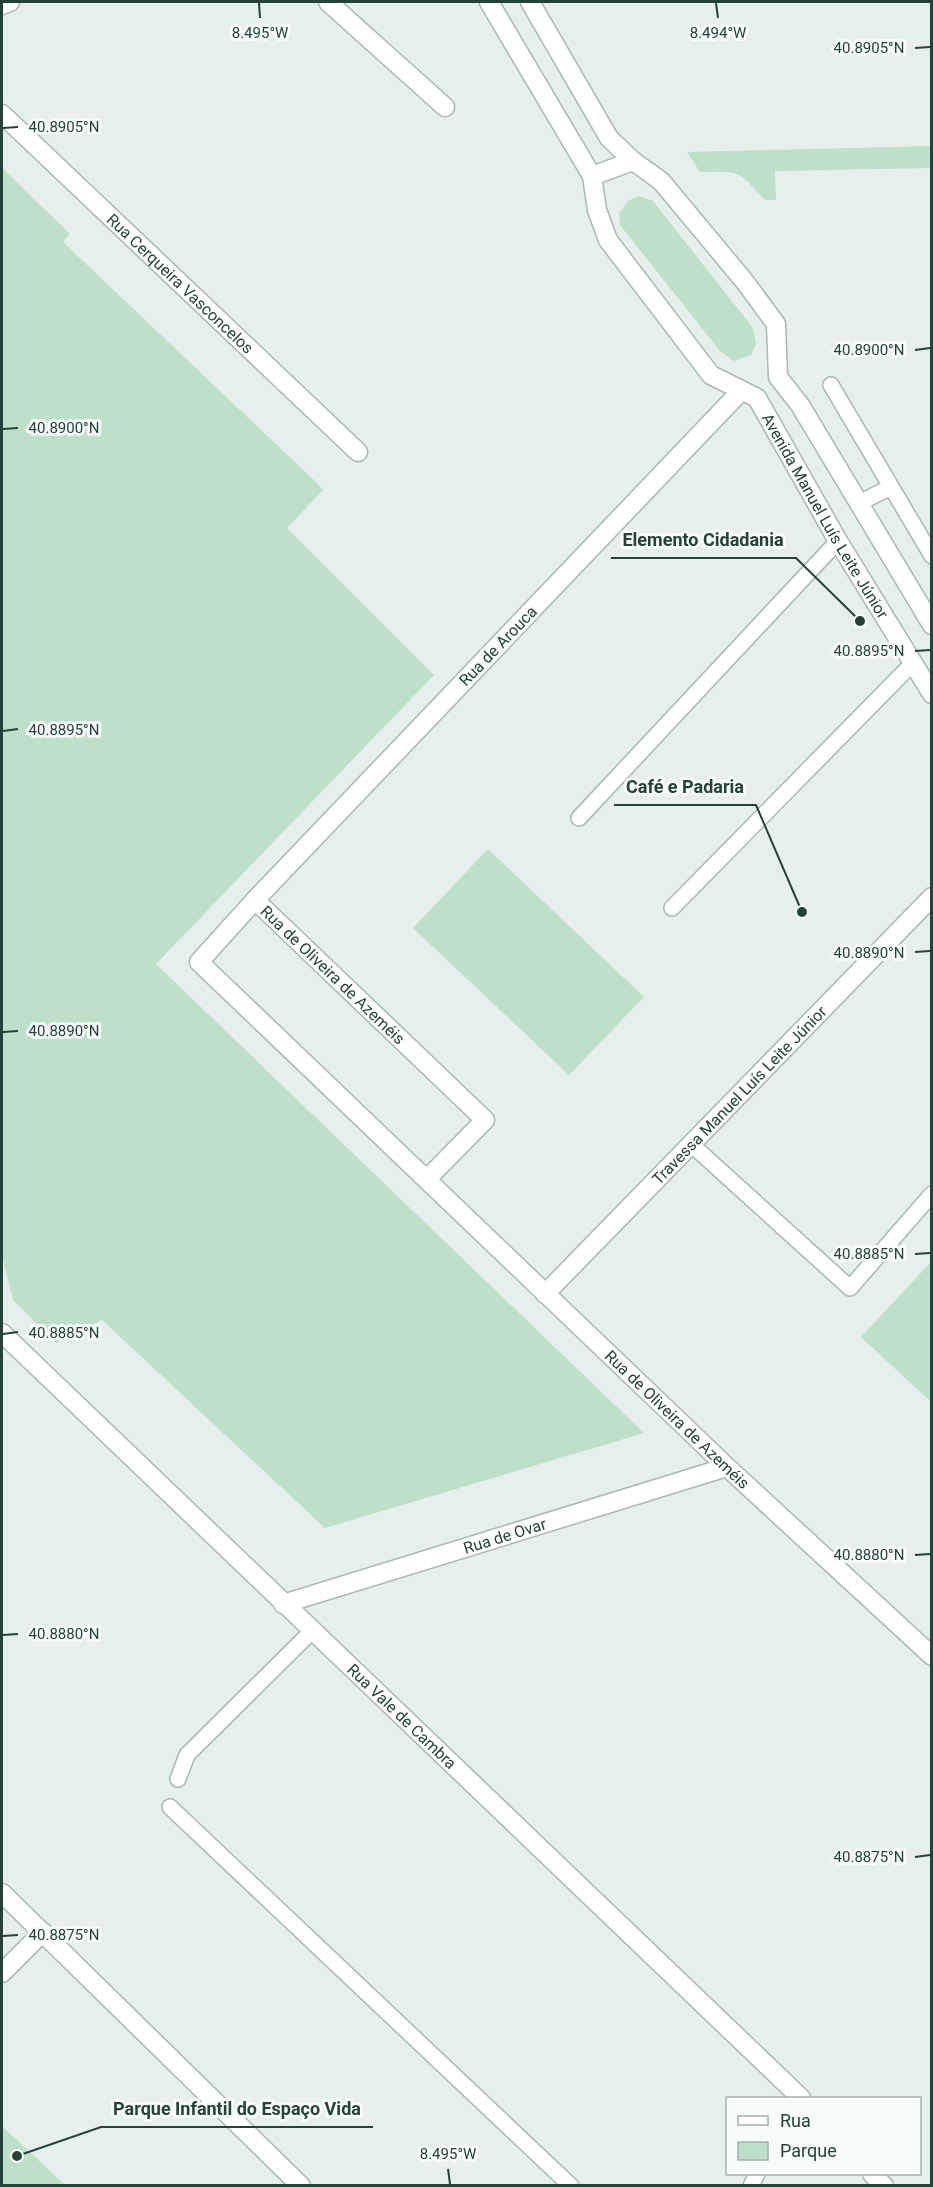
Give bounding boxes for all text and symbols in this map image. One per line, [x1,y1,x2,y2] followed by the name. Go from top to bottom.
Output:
[232,24,288,42] text: 8.495°W
[690,24,746,42] text: 8.494°W
[834,39,904,57] text: 40.8905°N
[29,118,99,136] text: 40.8905°N
[103,209,258,357] street label: Rua Cerqueira Vasconcelos
[834,341,904,359] text: 40.8900°N
[758,410,893,622] street label: Avenida Manuel Luís Leite Júnior
[29,419,99,437] text: 40.8900°N
[611,522,796,558] callout: Elemento Cidadania
[622,529,784,550] text: Elemento Cidadania
[455,602,541,690] street label: Rua de Arouca
[834,642,904,660] text: 40.8895°N
[29,721,99,739] text: 40.8895°N
[614,769,756,805] callout: Café e Padaria
[626,776,744,797] text: Café e Padaria
[257,901,409,1048] street label: Rua de Oliveira de Azeméis
[834,944,904,962] text: 40.8890°N
[648,1001,831,1188] street label: Travessa Manuel Luís Leite Júnior
[29,1022,99,1040] text: 40.8890°N
[834,1245,904,1263] text: 40.8885°N
[29,1324,99,1342] text: 40.8885°N
[601,1346,754,1492] street label: Rua de Oliveira de Azeméis
[461,1514,549,1557] street label: Rua de Ovar
[834,1546,904,1564] text: 40.8880°N
[29,1625,99,1643] text: 40.8880°N
[344,1660,461,1773] street label: Rua Vale de Cambra
[834,1848,904,1866] text: 40.8875°N
[29,1926,99,1944] text: 40.8875°N
[101,2091,373,2127] callout: Parque Infantil do Espaço Vida
[726,2097,921,2175] legend
[113,2098,361,2119] text: Parque Infantil do Espaço Vida
[780,2110,811,2131] text: Rua
[780,2140,837,2161] text: Parque
[420,2145,476,2163] text: 8.495°W

